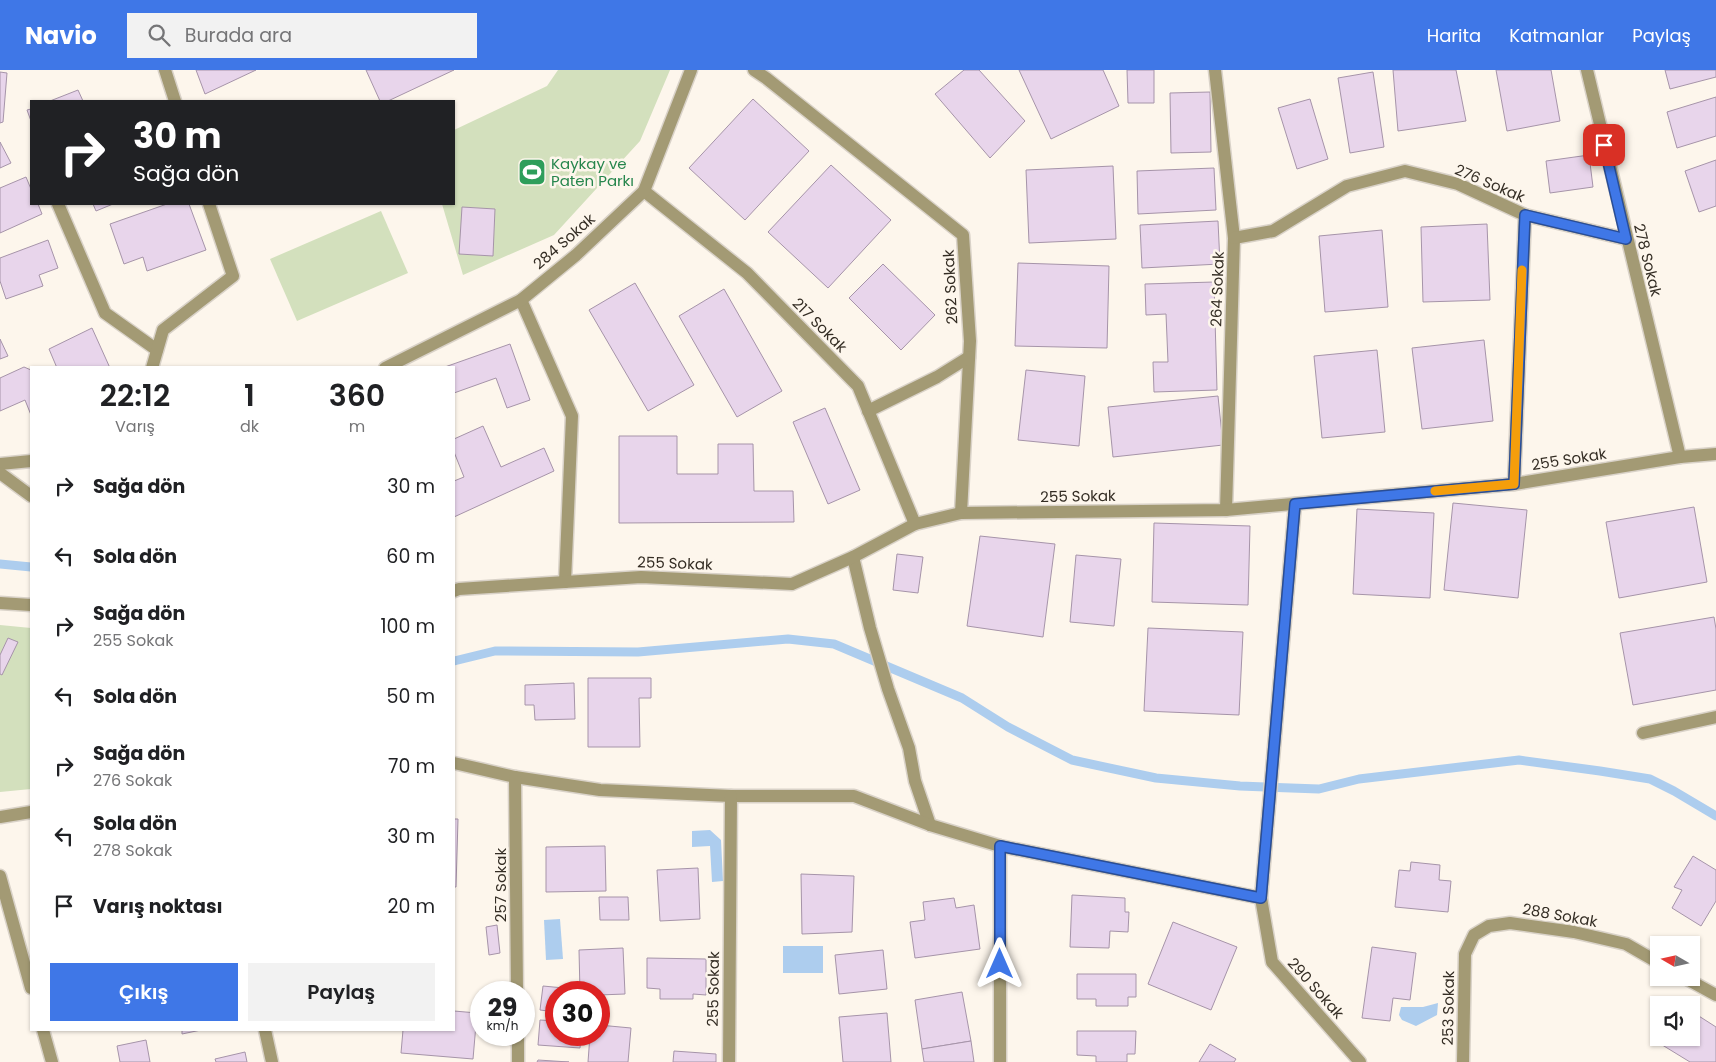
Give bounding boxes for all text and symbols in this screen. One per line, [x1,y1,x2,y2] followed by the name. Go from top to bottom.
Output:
[127,13,477,58] search box
[25,19,97,52] text: Navio
[145,21,173,49] icon: search
[185,22,292,49] text: Burada ara
[1427,23,1481,48] text: Harita
[1509,23,1604,48] text: Katmanlar
[1632,23,1691,48] text: Paylaş
[133,111,221,160] text: 30 m
[50,120,115,185] icon: right
[1583,124,1625,166] pin
[1590,131,1618,159] icon: arrive
[551,153,634,191] place label: Kaykay ve Paten Parkı
[517,157,547,187] sports icon: Kaykay ve Paten Parkı
[133,158,239,189] text: Sağa dön
[1452,159,1529,207] street label: 276 Sokak
[529,208,600,274] street label: 284 Sokak
[1629,221,1667,299] street label: 278 Sokak
[938,249,962,325] street label: 262 Sokak
[1205,251,1229,327] street label: 264 Sokak
[788,293,852,357] street label: 217 Sokak
[100,374,170,417] text: 22:12
[244,374,255,417] text: 1
[329,374,385,417] text: 360
[115,415,155,438] text: Varış
[240,415,259,438] text: dk
[349,415,365,438] text: m
[1530,443,1608,475] street label: 255 Sokak
[50,472,78,500] icon: right
[93,473,185,500] text: Sağa dön
[387,473,435,500] text: 30 m
[1040,485,1116,507] street label: 255 Sokak
[50,542,78,570] icon: left
[93,543,177,570] text: Sola dön
[386,543,435,570] text: 60 m
[637,551,713,575] street label: 255 Sokak
[93,600,185,627] text: Sağa dön
[50,612,78,640] icon: right
[380,613,435,640] text: 100 m
[93,629,174,652] text: 255 Sokak
[50,682,78,710] icon: left
[93,683,177,710] text: Sola dön
[386,683,435,710] text: 50 m
[93,740,185,767] text: Sağa dön
[50,752,78,780] icon: right
[388,753,435,780] text: 70 m
[93,769,172,792] text: 276 Sokak
[93,810,177,837] text: Sola dön
[50,822,78,850] icon: left
[387,823,435,850] text: 30 m
[93,839,172,862] text: 278 Sokak
[490,848,511,922] street label: 257 Sokak
[50,892,78,920] icon: arrive
[93,893,223,920] text: Varış noktası
[387,893,435,920] text: 20 m
[1521,898,1599,932] street label: 288 Sokak
[1650,936,1700,986] north arrow
[1650,936,1700,1046] map controls
[973,937,1025,989] position arrow
[702,951,724,1027] street label: 255 Sokak
[1283,953,1349,1023] street label: 290 Sokak
[50,963,238,1021] button: Çıkış
[248,963,435,1021] button: Paylaş
[1437,970,1459,1046] street label: 253 Sokak
[545,981,610,1046] speed limit sign: 30
[488,990,517,1025] text: 29
[1650,996,1700,1046] button: sound
[487,1017,518,1034] text: km/h

